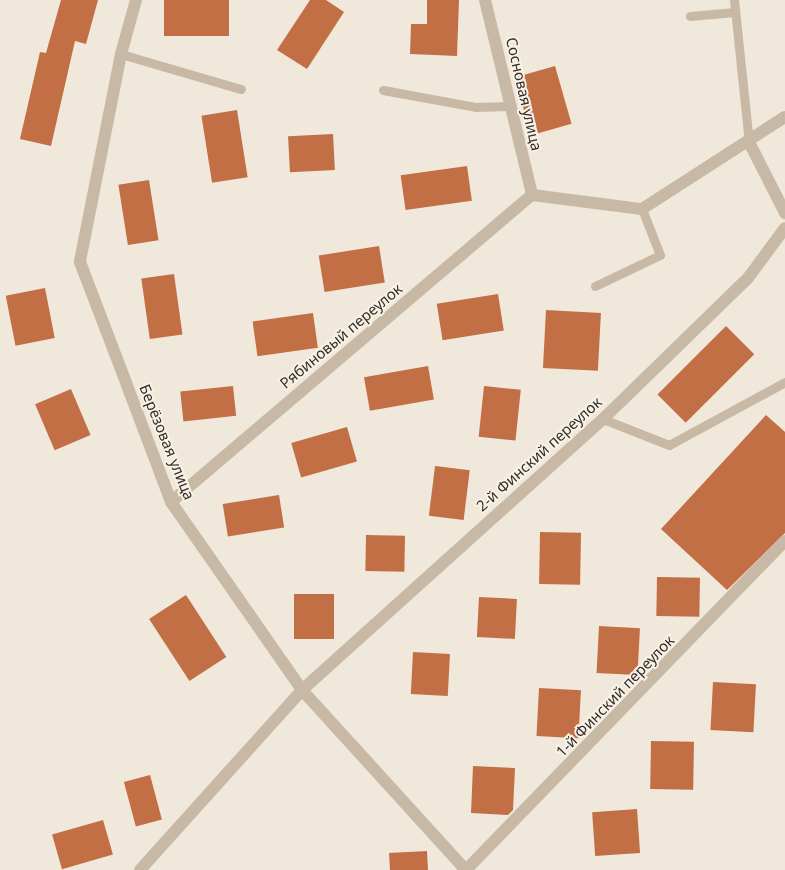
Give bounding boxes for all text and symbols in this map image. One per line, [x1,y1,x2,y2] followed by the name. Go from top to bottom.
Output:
[502,36,546,152] street label: Сосновая улица
[276,280,406,392] street label: Рябиновый переулок
[136,382,198,502] street label: Берёзовая улица
[473,393,605,515] street label: 2-й Финский переулок
[552,631,678,761] street label: 1-й Финский переулок

